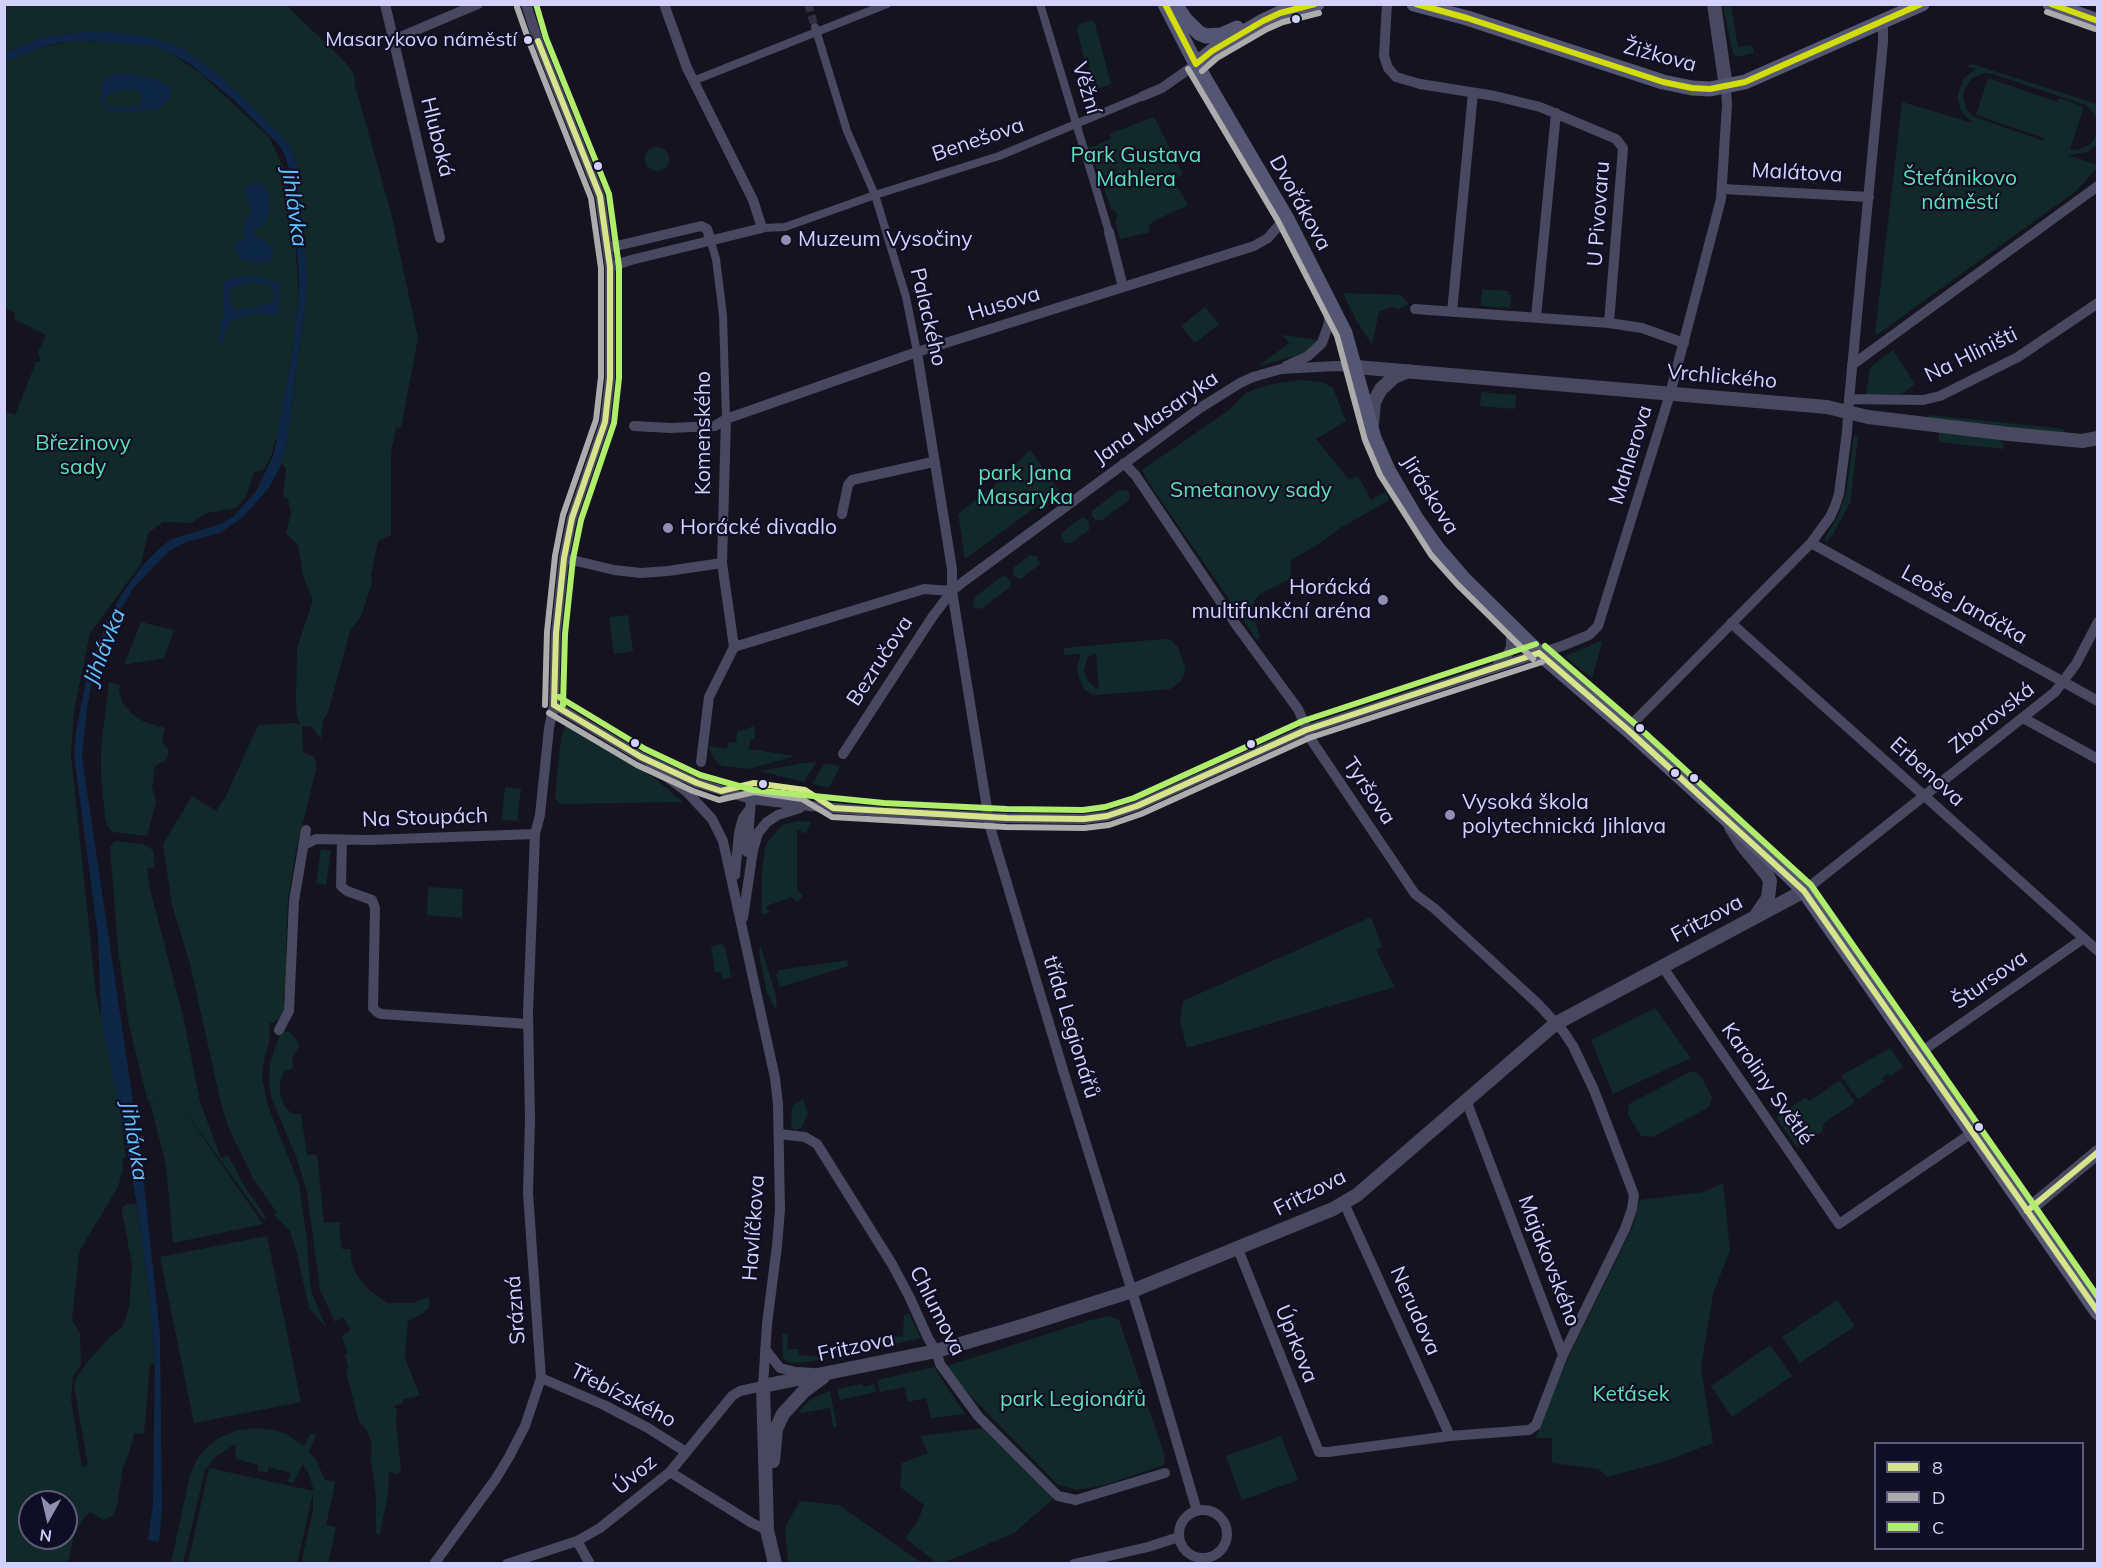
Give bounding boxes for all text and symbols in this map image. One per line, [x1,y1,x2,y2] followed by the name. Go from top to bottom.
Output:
[1290,13,1302,25] unlabelled marker
[325,28,517,52] place label: Masarykovo náměstí
[522,34,534,46] marker: Masarykovo náměstí
[1621,34,1699,78] street label: Žižkova
[1066,59,1106,117] street label: Věžní
[415,95,459,179] street label: Hluboká
[929,113,1027,167] street label: Benešova
[1071,143,1201,193] park label: Park Gustava Mahlera
[1264,151,1336,255] street label: Dvořákova
[1751,158,1843,188] street label: Malátova
[592,160,604,172] unlabelled marker
[1583,160,1615,268] street label: U Pivovaru
[275,166,313,248] water label: Jihlávka
[1903,166,2017,216] park label: Štefánikovo náměstí
[798,227,972,253] place label: Muzeum Vysočiny
[779,233,793,247] marker: Muzeum Vysočiny
[904,265,952,369] street label: Palackého
[965,281,1043,327] street label: Husova
[1921,322,2021,388] street label: Na Hliništi
[1666,360,1778,394] street label: Vrchlického
[1089,366,1223,470] street label: Jana Masaryka
[691,371,717,495] street label: Komenského
[1604,402,1658,508] street label: Mahlerova
[35,431,131,481] park label: Březinovy sady
[1396,451,1464,539] street label: Jiráskova
[977,461,1073,511] park label: park Jana Masaryka
[1170,478,1332,504] park label: Smetanovy sady
[680,515,837,541] place label: Horácké divadlo
[661,521,675,535] marker: Horácké divadlo
[1897,560,2031,650] street label: Leoše Janáčka
[1191,575,1371,625] place label: Horácká multifunkční aréna
[1376,593,1390,607] marker: Horácká multifunkční aréna
[78,605,132,689] water label: Jihlávka
[842,611,918,711] street label: Bezručova
[1944,677,2040,759] street label: Zborovská
[1634,722,1646,734] unlabelled marker
[1885,732,1969,812] street label: Erbenova
[629,737,641,749] unlabelled marker
[1245,738,1257,750] unlabelled marker
[1337,753,1401,829] street label: Tyršova
[1669,767,1681,779] unlabelled marker
[1688,772,1700,784] unlabelled marker
[757,778,769,790] unlabelled marker
[1462,790,1666,840] place label: Vysoká škola polytechnická Jihlava
[362,803,488,833] street label: Na Stoupách
[1443,808,1457,822] marker: Vysoká škola polytechnická Jihlava
[1667,890,1747,948] street label: Fritzova
[1948,945,2032,1015] street label: Štursova
[1037,953,1105,1101] street label: třída Legionářů
[1716,1018,1818,1150] street label: Karoliny Světlé
[115,1099,153,1183] water label: Jihlávka
[1973,1121,1985,1133] unlabelled marker
[1270,1164,1350,1222] street label: Fritzova
[738,1174,770,1282] street label: Havlíčkova
[1512,1192,1586,1330] street label: Majakovského
[904,1262,970,1360] street label: Chlumova
[1384,1263,1446,1359] street label: Nerudova
[501,1275,531,1345] street label: Srázná
[1269,1302,1323,1386] street label: Úprkova
[815,1327,897,1367] street label: Fritzova
[566,1359,680,1433] street label: Třebízského
[1592,1382,1670,1408] park label: Keťásek
[1000,1387,1146,1413] park label: park Legionářů
[1874,1442,2084,1550] legend
[608,1450,662,1500] street label: Úvoz
[1932,1456,1943,1479] text: 8
[1932,1486,1945,1509] text: D
[18,1490,78,1550] north arrow
[1932,1516,1944,1539] text: C
[38,1525,53,1547] text: N

